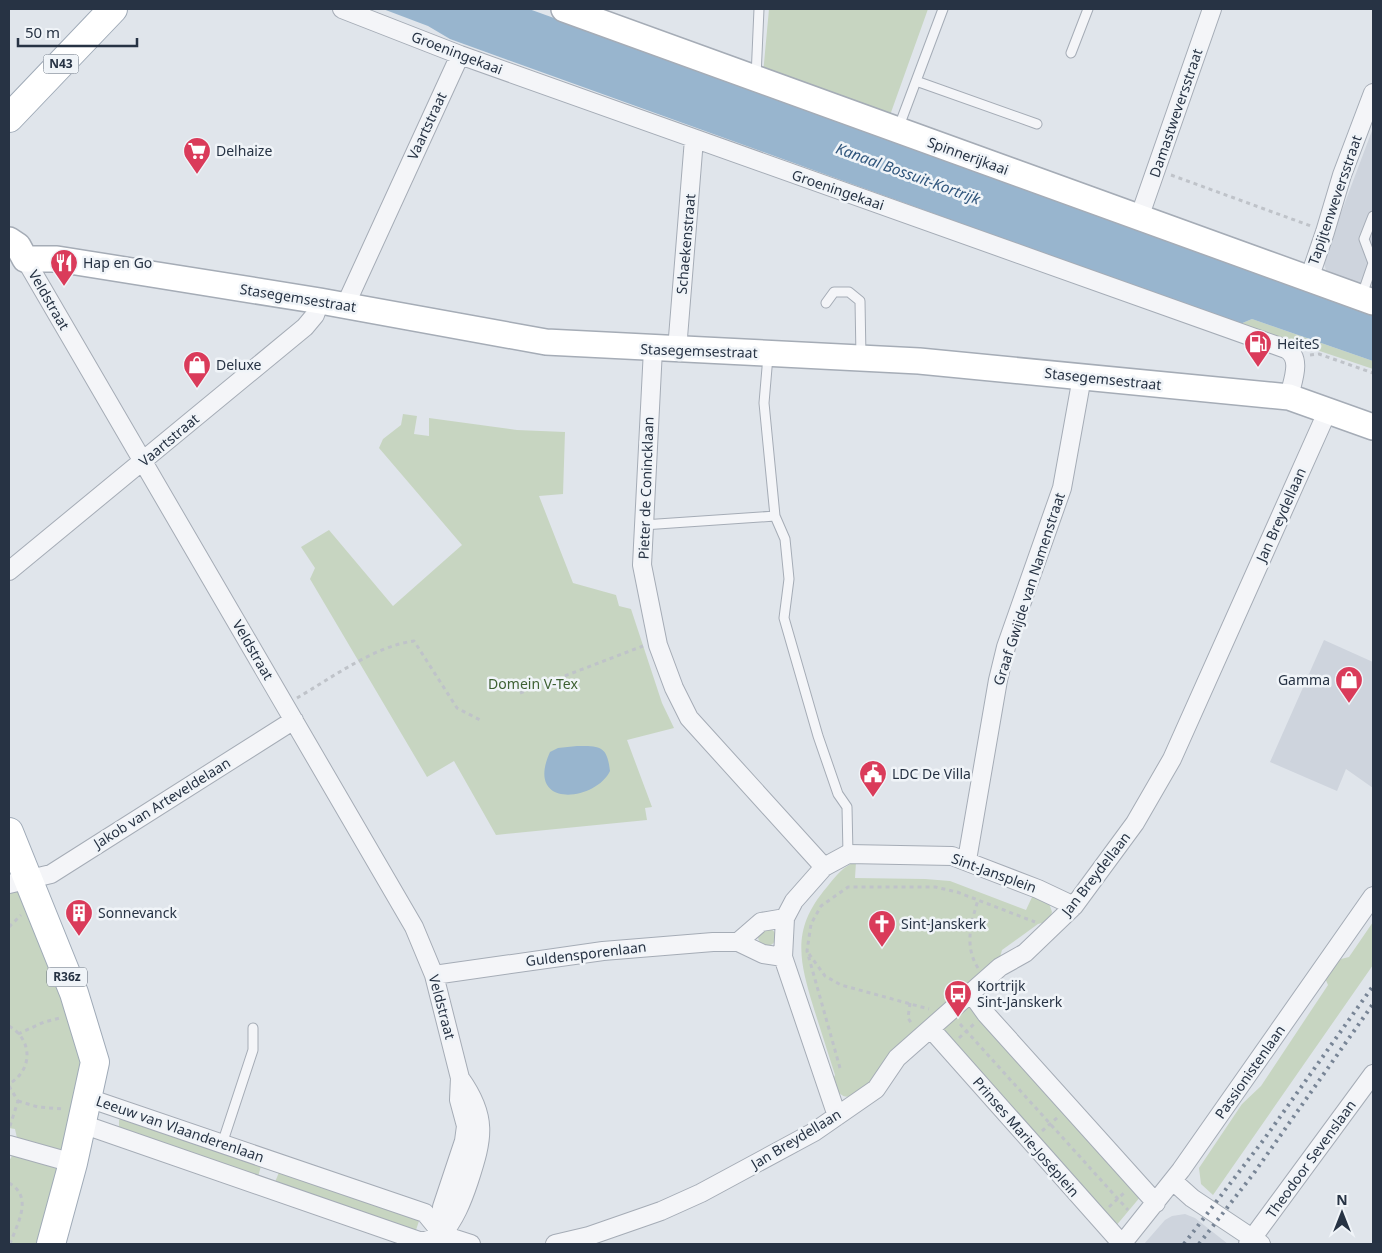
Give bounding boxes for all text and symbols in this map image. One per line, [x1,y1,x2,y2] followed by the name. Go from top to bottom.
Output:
[18,15,136,47] scale bar
[25,22,60,42] text: 50 m
[409,26,506,79] street label: Groeningekaai
[1145,46,1206,180] street label: Damastweversstraat
[44,54,78,74] road number: N43
[403,89,451,163] street label: Vaartstraat
[925,132,1011,179] street label: Spinnerijkaai
[1303,132,1366,267] street label: Tapijtenweversstraat
[182,136,212,175] supermarket icon: Delhaize
[833,138,984,209] water label: Kanaal Bossuit-Kortrijk
[216,141,272,160] place label: Delhaize
[790,165,887,214] street label: Groeningekaai
[672,193,699,295] street label: Schaekenstraat
[49,248,79,287] restaurant icon: Hap en Go
[83,253,152,272] place label: Hap en Go
[25,266,74,333] street label: Veldstraat
[239,279,358,316] street label: Stasegemsestraat
[1243,329,1273,368] fuel station icon: HeiteS
[1277,334,1320,353] place label: HeiteS
[640,339,758,362] street label: Stasegemsestraat
[182,350,212,389] shop icon: Deluxe
[216,355,262,374] place label: Deluxe
[1044,363,1162,394] street label: Stasegemsestraat
[135,409,203,470] street label: Vaartstraat
[634,416,657,560] street label: Pieter de Conincklaan
[1250,465,1310,567] street label: Jan Breydellaan
[988,490,1069,688] street label: Graaf Gwijde van Namenstraat
[229,616,278,683] street label: Veldstraat
[1334,665,1364,704] shop icon: Gamma
[1278,670,1330,689] place label: Gamma
[488,674,578,693] park label: Domein V-Tex
[88,753,234,853] street label: Jakob van Arteveldelaan
[858,759,888,798] public building icon: LDC De Villa
[892,764,971,783] place label: LDC De Villa
[1056,828,1134,921] street label: Jan Breydellaan
[949,848,1039,897] street label: Sint-Jansplein
[64,898,94,937] building icon: Sonnevanck
[98,903,177,922] place label: Sonnevanck
[867,909,897,948] church icon: Sint-Janskerk
[901,914,987,933] place label: Sint-Janskerk
[525,937,647,970] street label: Guldensporenlaan
[47,968,87,986] road number: R36z
[425,972,460,1041] street label: Veldstraat
[977,976,1063,1011] place label: Kortrijk Sint-Janskerk
[943,979,973,1018] bus stop icon: Kortrijk Sint-Janskerk
[1210,1021,1289,1122] street label: Passionistenlaan
[969,1073,1084,1201] street label: Prinses Marie-Joséplein
[94,1091,267,1166] street label: Leeuw van Vlaanderenlaan
[1261,1096,1360,1221] street label: Theodoor Sevenslaan
[746,1104,844,1174] street label: Jan Breydellaan
[1317,1188,1367,1238] north arrow
[1336,1190,1348,1209] text: N

